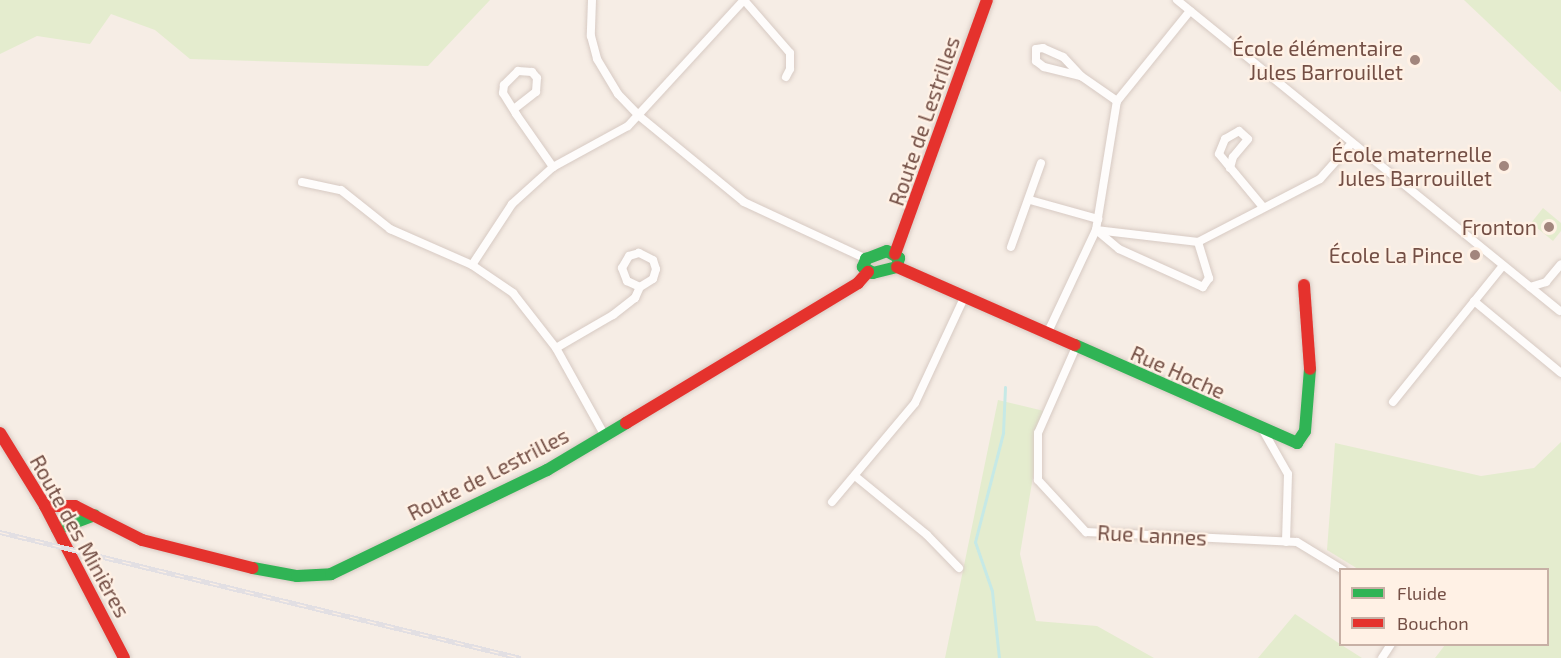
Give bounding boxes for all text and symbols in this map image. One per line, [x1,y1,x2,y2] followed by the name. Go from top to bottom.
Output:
[883,33,965,209] street label: Route de Lestrilles
[1232,35,1403,85] place label: École élémentaire Jules Barrouillet
[1408,53,1422,67] marker: École élémentaire Jules Barrouillet
[1331,141,1492,191] place label: École maternelle Jules Barrouillet
[1497,159,1511,173] marker: École maternelle Jules Barrouillet
[1462,214,1537,240] place label: Fronton
[1542,220,1556,234] marker: Fronton
[1329,242,1463,268] place label: École La Pince
[1468,248,1482,262] marker: École La Pince
[1127,340,1229,404] street label: Rue Hoche
[403,422,573,526] street label: Route de Lestrilles
[25,450,135,622] street label: Route des Minières
[1097,520,1207,550] street label: Rue Lannes
[1339,568,1549,646] legend
[1397,582,1447,604] text: Fluide
[1397,612,1469,634] text: Bouchon

